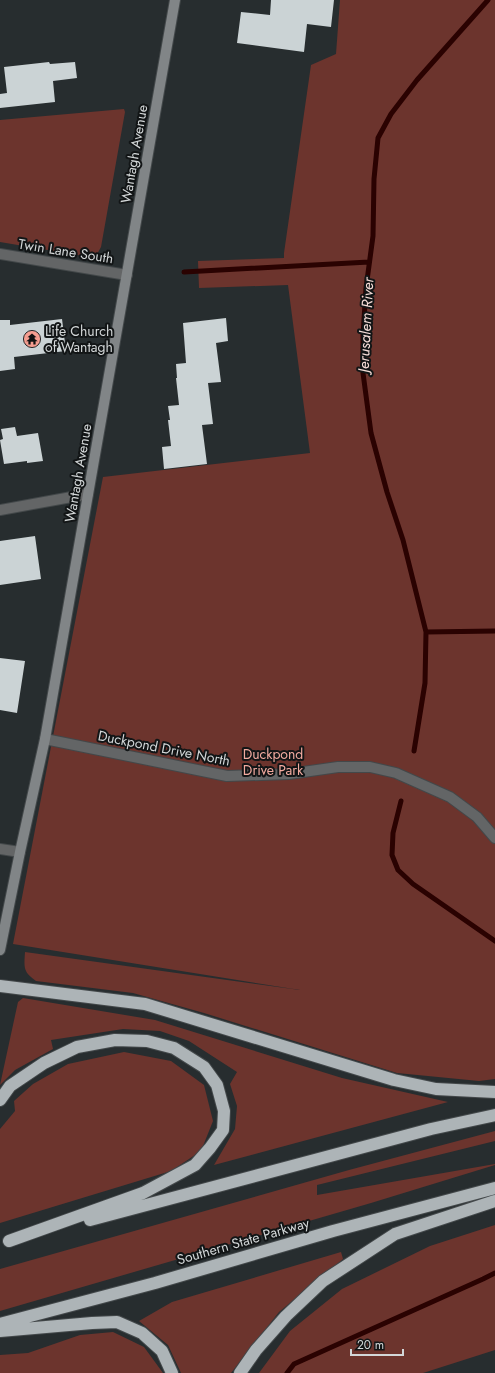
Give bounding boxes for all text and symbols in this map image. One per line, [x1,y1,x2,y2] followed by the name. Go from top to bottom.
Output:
[115,103,153,205] street label: Wantagh Avenue
[17,234,115,268] street label: Twin Lane South
[352,276,380,376] water label: Jerusalem River
[45,321,113,357] place label: Life Church of Wantagh
[22,329,42,349] temple icon: Life Church of Wantagh
[59,422,97,524] street label: Wantagh Avenue
[96,725,232,771] street label: Duckpond Drive North
[243,744,304,780] park label: Duckpond Drive Park
[174,1212,312,1269] street label: Southern State Parkway
[351,1331,403,1357] scale bar
[357,1336,384,1354] text: 20 m

